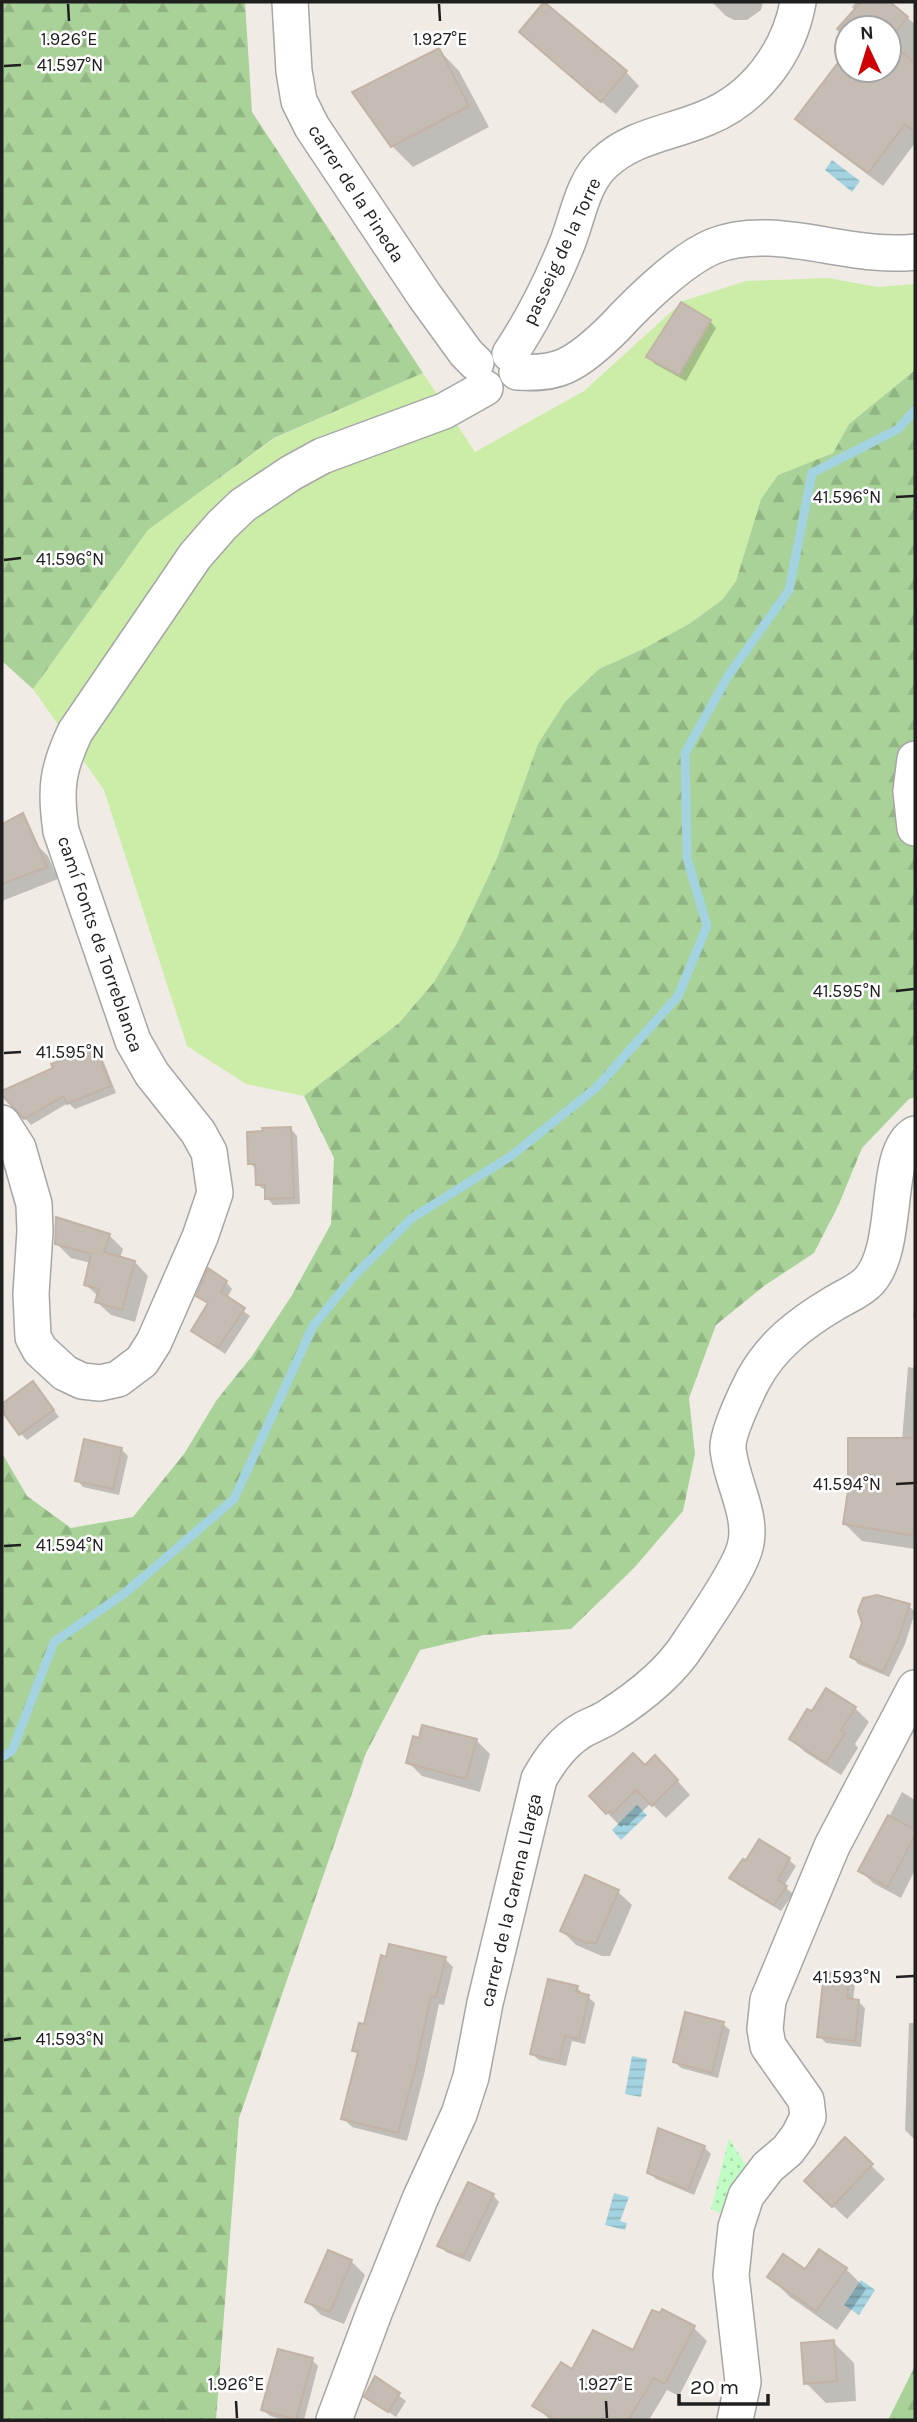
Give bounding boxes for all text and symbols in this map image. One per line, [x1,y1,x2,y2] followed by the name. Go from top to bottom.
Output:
[833,14,903,84] north arrow
[859,22,874,44] text: N
[41,28,97,50] text: 1.926°E
[413,28,467,50] text: 1.927°E
[37,54,103,76] text: 41.597°N
[303,120,409,267] street label: carrer de la Pineda
[518,174,606,329] street label: passeig de la Torre
[813,486,881,508] text: 41.596°N
[36,548,104,570] text: 41.596°N
[53,833,147,1055] street label: camí Fonts de Torreblanca
[813,980,881,1002] text: 41.595°N
[36,1041,104,1063] text: 41.595°N
[813,1473,881,1495] text: 41.594°N
[36,1534,104,1556] text: 41.594°N
[476,1791,546,2009] street label: carrer de la Carena Llarga
[813,1966,881,1988] text: 41.593°N
[36,2028,104,2050] text: 41.593°N
[679,2362,768,2406] scale bar
[208,2373,264,2395] text: 1.926°E
[579,2373,633,2395] text: 1.927°E
[690,2375,739,2399] text: 20 m

